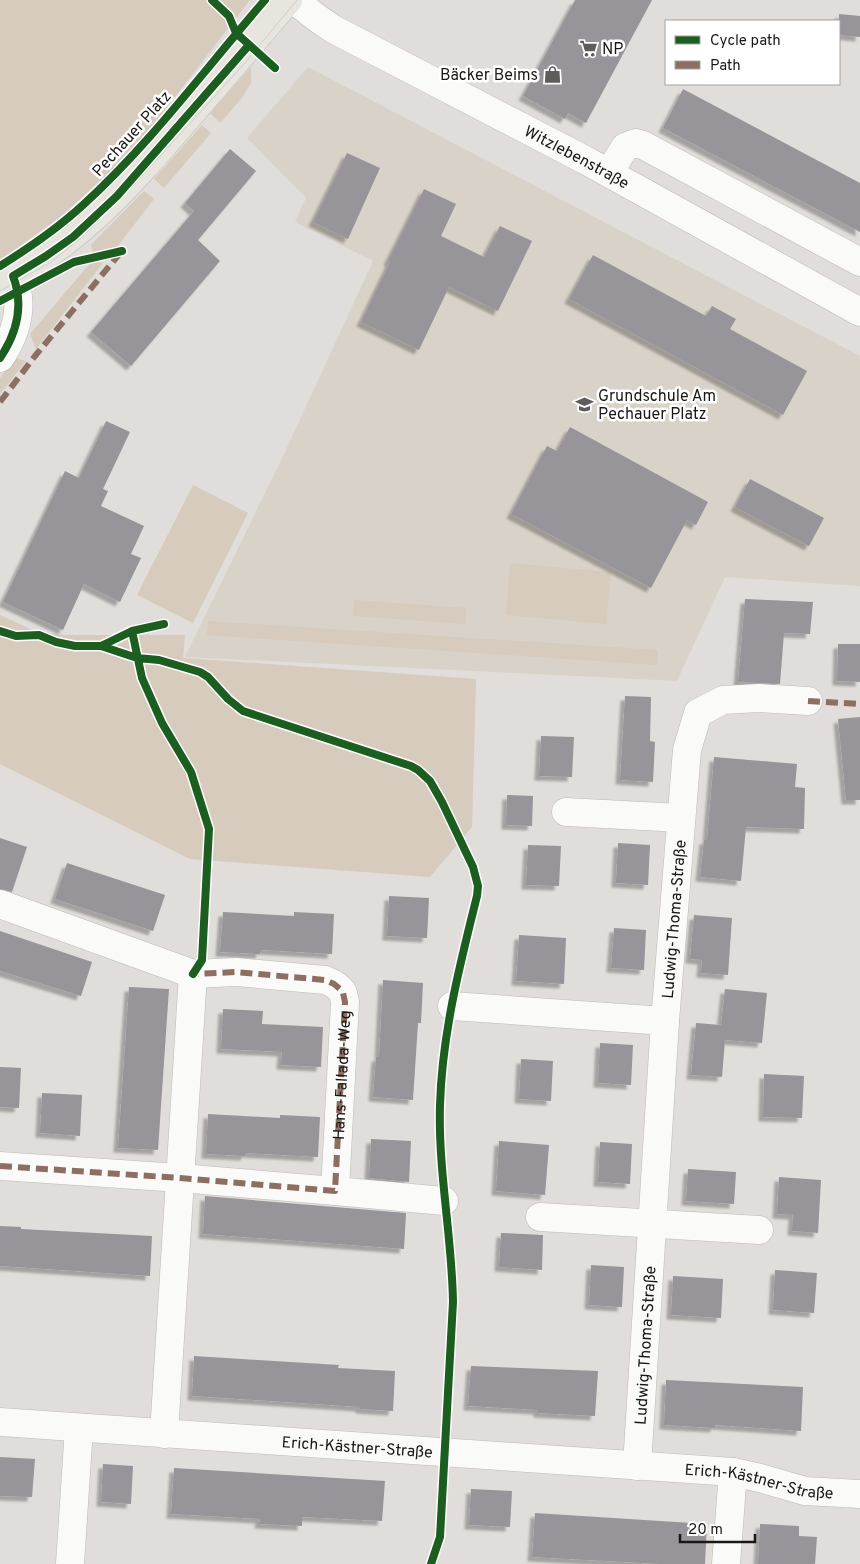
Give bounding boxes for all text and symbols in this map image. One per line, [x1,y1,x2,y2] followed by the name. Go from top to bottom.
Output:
[665,20,840,85] legend
[710,32,781,51] text: Cycle path
[578,38,598,58] supermarket icon: NP
[602,40,623,60] place label: NP
[710,57,741,76] text: Path
[542,64,562,84] shop icon: Bäcker Beims
[440,66,538,86] place label: Bäcker Beims
[89,87,176,181] street label: Pechauer Platz
[520,122,632,194] street label: Witzlebenstraße
[598,387,716,425] place label: Grundschule Am Pechauer Platz
[574,394,594,414] school or university icon: Grundschule Am Pechauer Platz
[659,839,692,1000] street label: Ludwig-Thoma-Straße
[330,1010,357,1141] street label: Hans-Fallada-Weg
[632,1265,662,1426] street label: Ludwig-Thoma-Straße
[281,1433,433,1463] street label: Erich-Kästner-Straße
[684,1461,834,1505] street label: Erich-Kästner-Straße
[680,1512,755,1544] scale bar
[688,1521,723,1540] text: 20 m

